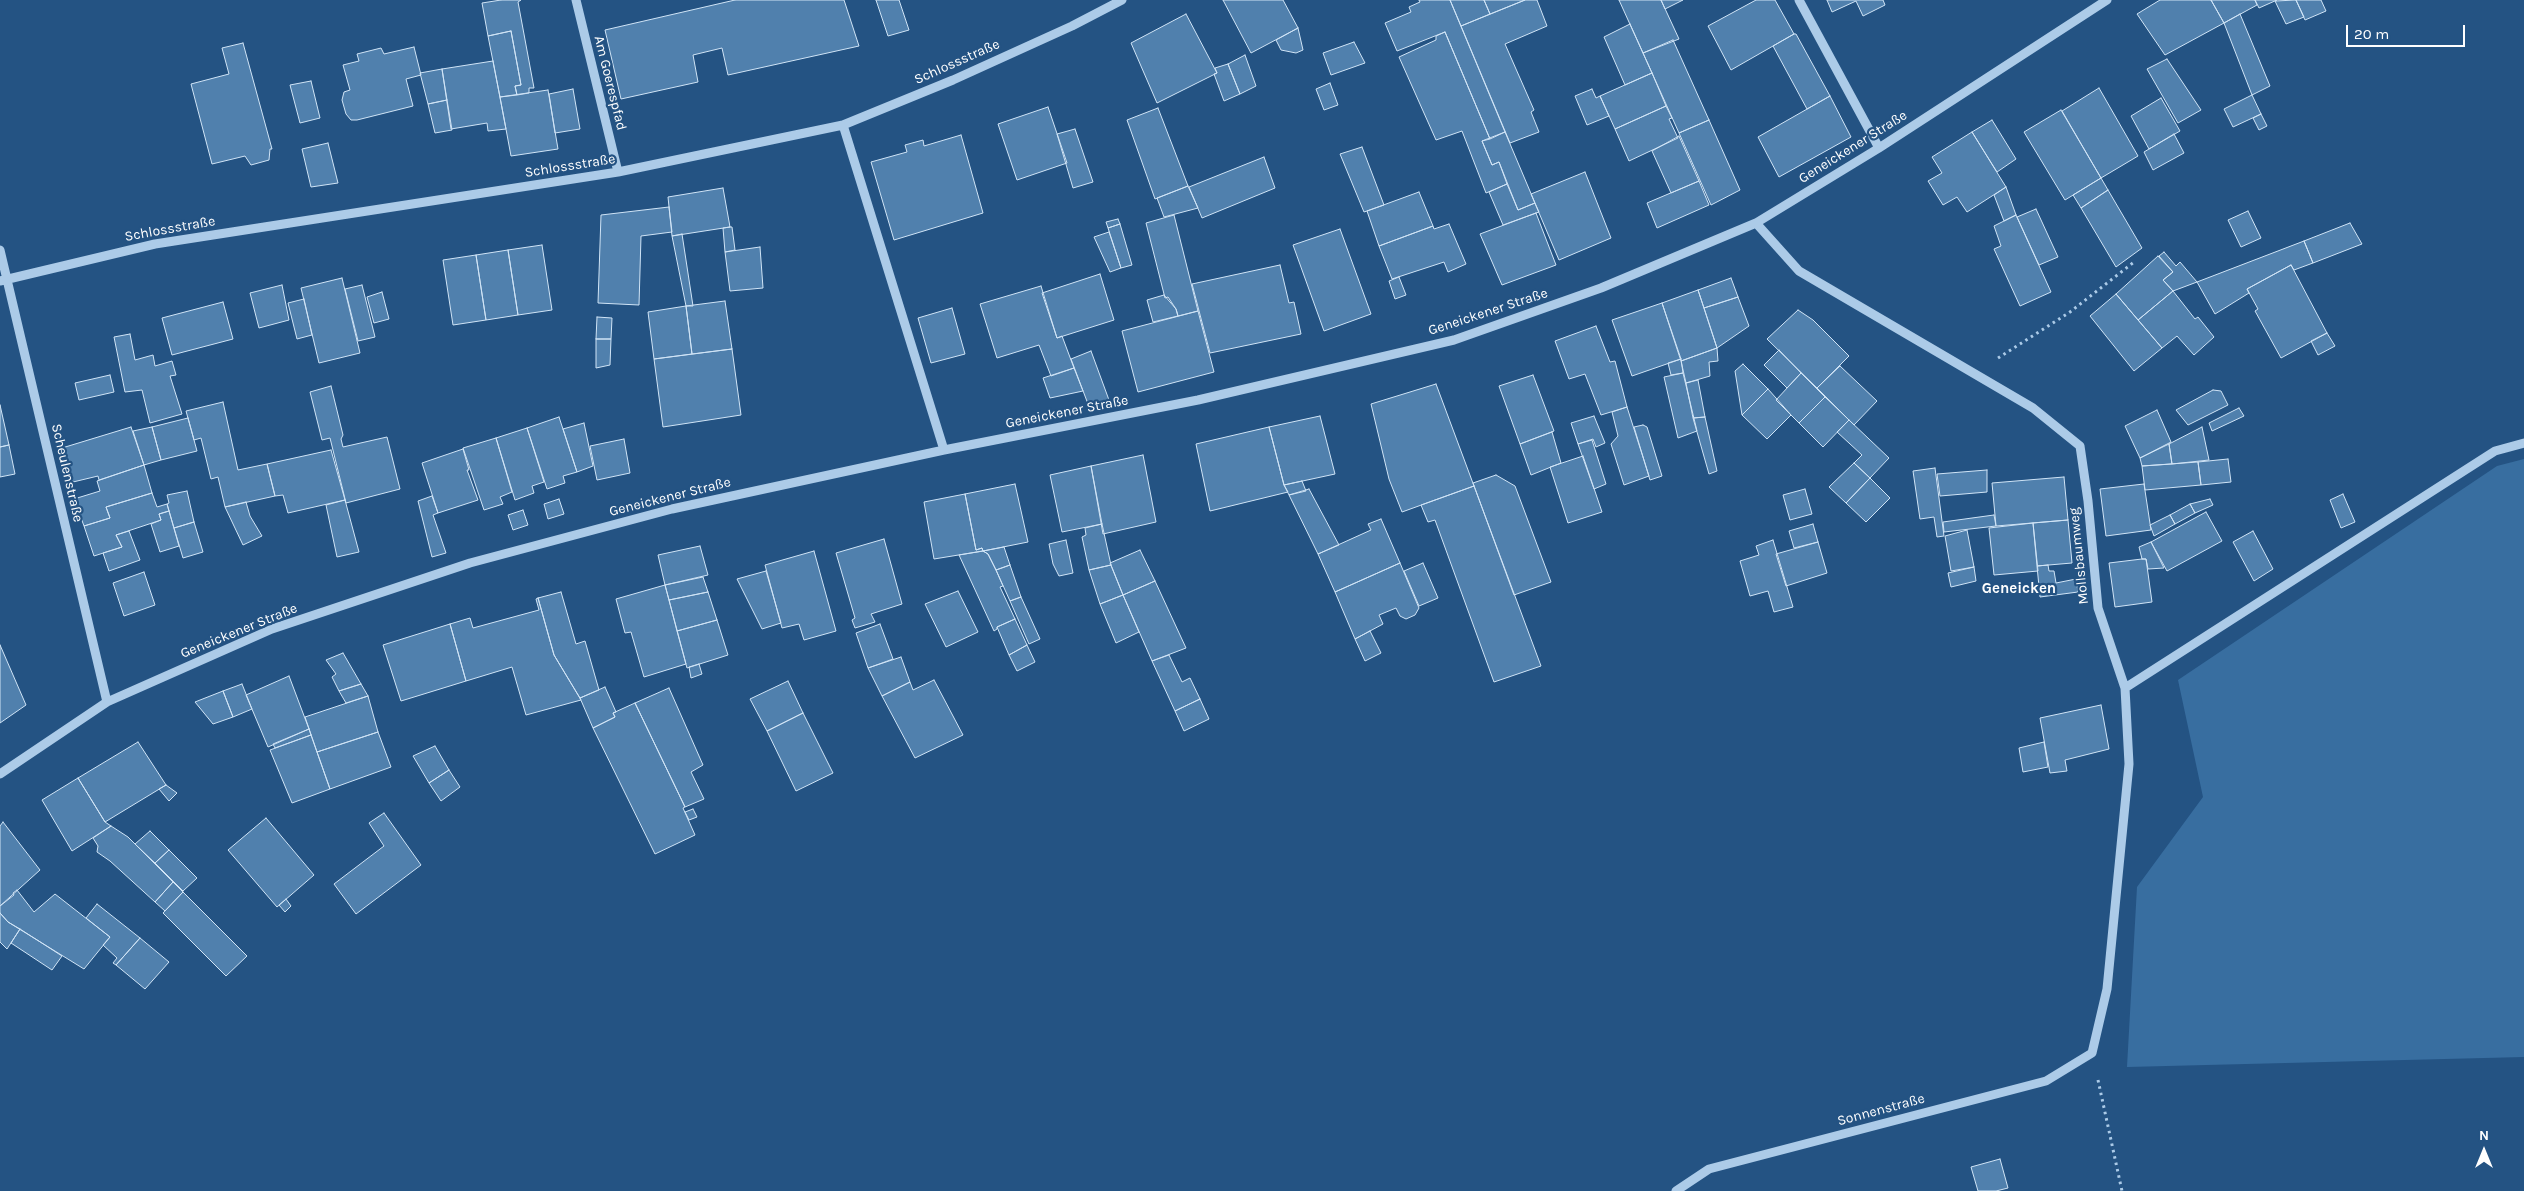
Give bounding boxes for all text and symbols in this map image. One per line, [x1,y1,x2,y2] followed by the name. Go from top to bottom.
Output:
[2349,15,2468,47] scale bar
[2354,25,2389,43] text: 20 m
[590,34,630,132] street label: Am Goerespfad
[912,36,1002,88] street label: Schlossstraße
[1796,107,1910,187] street label: Geneickener Straße
[523,151,617,181] street label: Schlossstraße
[123,213,217,245] street label: Schlossstraße
[1426,285,1550,339] street label: Geneickener Straße
[1004,392,1130,432] street label: Geneickener Straße
[48,422,86,524] street label: Scheulenstraße
[608,474,732,520] street label: Geneickener Straße
[2066,507,2092,605] street label: Mollsbaumweg
[1982,580,2056,598] district label: Geneicken
[178,600,300,662] street label: Geneickener Straße
[1835,1090,1927,1130] street label: Sonnenstraße
[2459,1126,2509,1176] north arrow
[2479,1127,2489,1144] text: N

